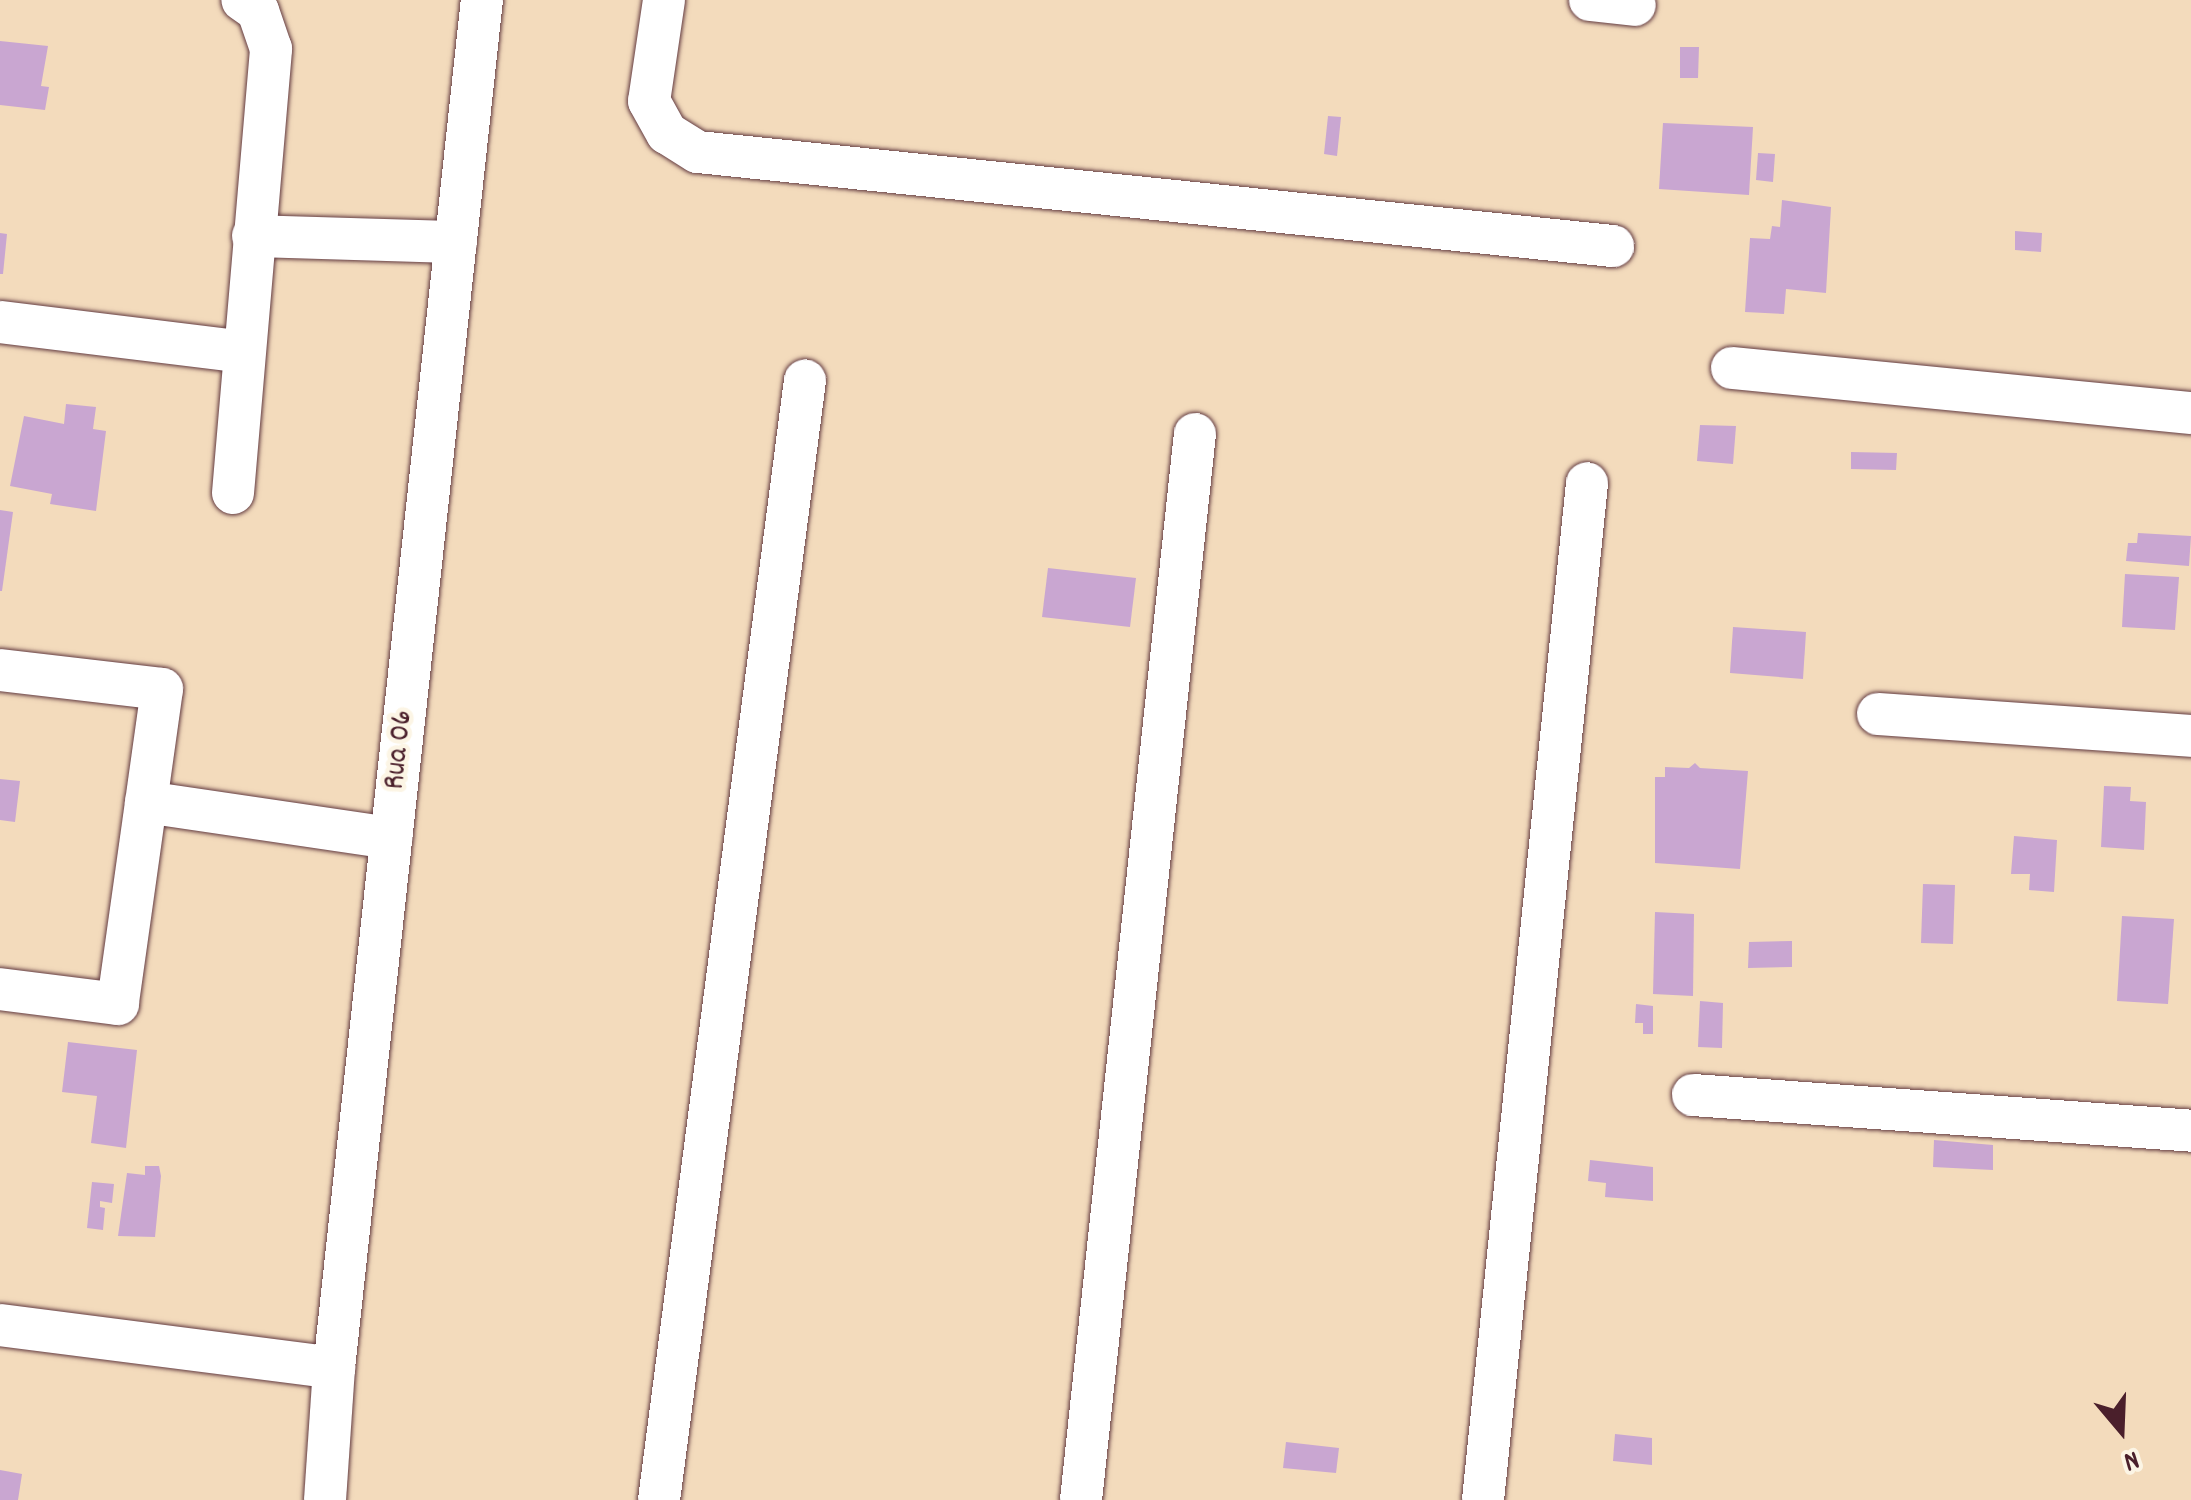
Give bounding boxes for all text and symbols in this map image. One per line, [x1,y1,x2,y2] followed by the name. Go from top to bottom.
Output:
[379,709,423,791] street label: Rua 06
[2071,1380,2171,1480] north arrow
[2118,1437,2144,1480] text: N

